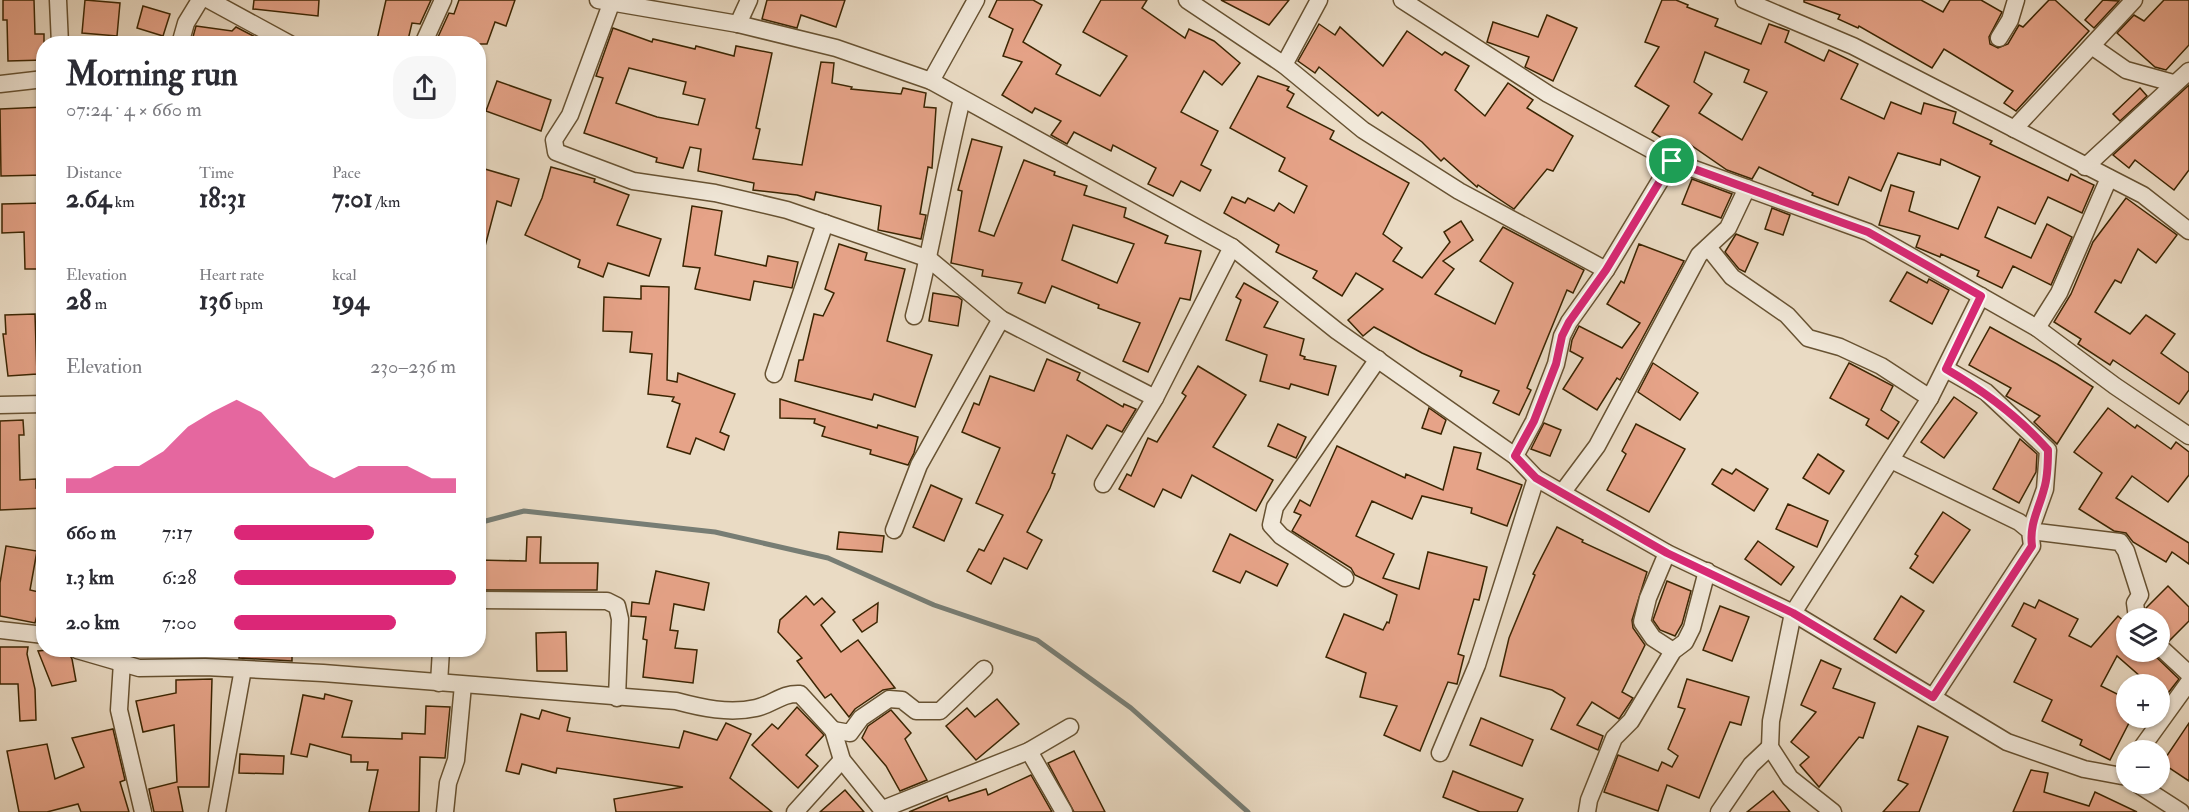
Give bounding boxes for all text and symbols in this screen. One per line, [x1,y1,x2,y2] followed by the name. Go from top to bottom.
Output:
[66,54,238,95] text: Morning run
[393,56,456,119] button: share
[66,97,202,122] text: 07:24 · 4 × 660 m
[1646,135,1697,186] pin
[1655,144,1688,177] icon: arrive
[66,163,122,183] text: Distance
[199,163,234,183] text: Time
[332,163,361,183] text: Pace
[66,183,111,215] text: 2.64
[199,183,246,215] text: 18:31
[332,183,373,215] text: 7:01
[111,192,135,212] text: km
[373,192,400,212] text: /km
[66,265,127,285] text: Elevation
[199,265,264,285] text: Heart rate
[332,265,357,285] text: kcal
[66,285,91,317] text: 28
[199,285,231,317] text: 136
[332,285,369,317] text: 194
[91,294,107,314] text: m
[231,294,263,314] text: bpm
[66,354,142,379] text: Elevation
[370,354,456,379] text: 230–236 m
[66,520,116,545] text: 660 m
[162,520,192,545] text: 7:17
[66,565,114,590] text: 1.3 km
[162,565,197,590] text: 6:28
[2116,608,2170,794] map controls
[2116,608,2170,662] button: layers
[66,610,120,635] text: 2.0 km
[162,610,197,635] text: 7:00
[2116,674,2170,728] button: +
[2116,740,2170,794] button: −

